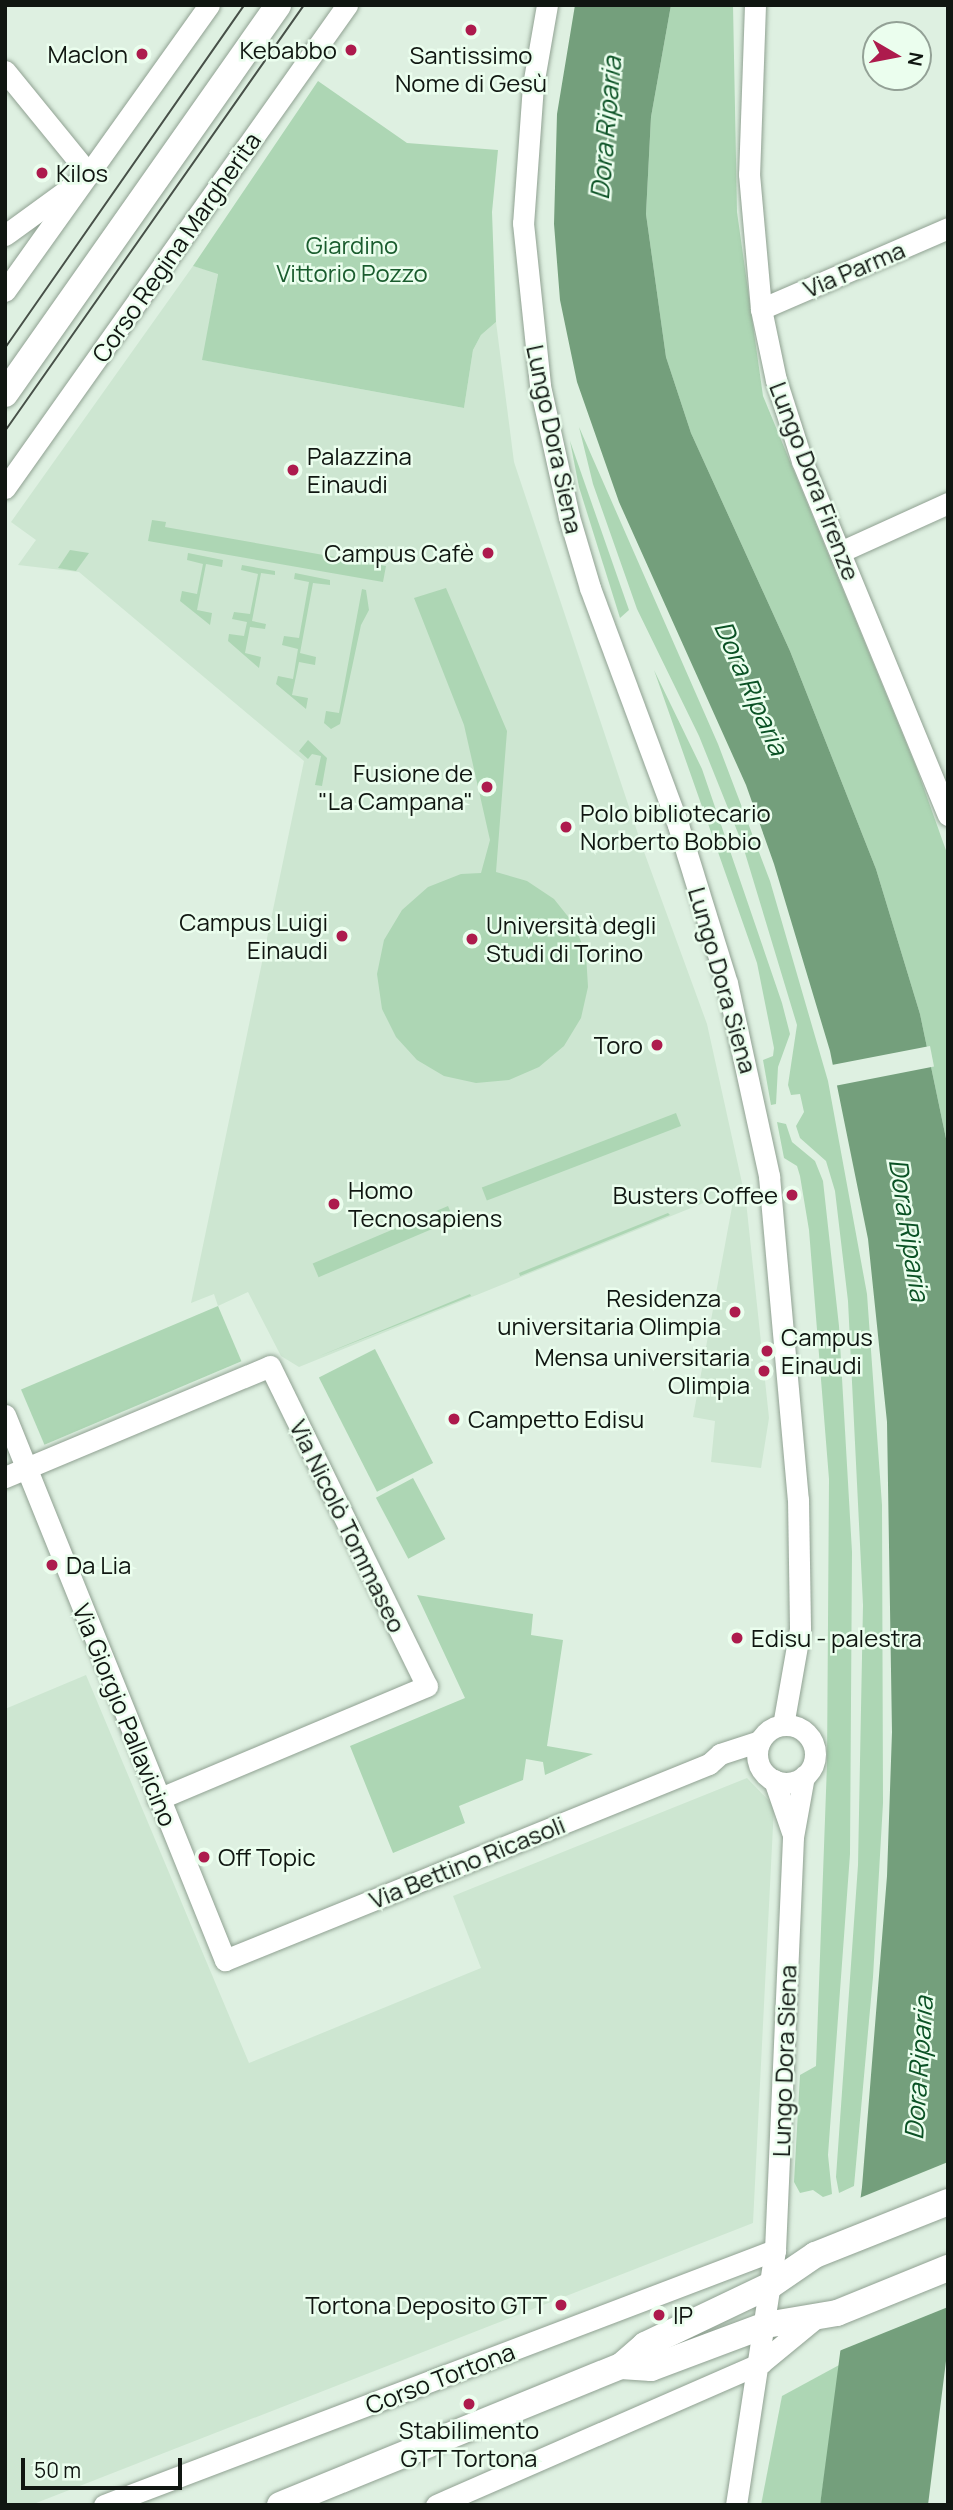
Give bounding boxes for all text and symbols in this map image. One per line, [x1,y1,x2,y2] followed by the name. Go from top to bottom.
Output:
[862,21,932,91] north arrow
[463,22,479,38] marker: Santissimo Nome di Gesù
[240,36,337,64] place label: Kebabbo
[48,40,128,68] place label: Maclon
[395,41,547,97] place label: Santissimo Nome di Gesù
[343,42,359,58] marker: Kebabbo
[134,46,150,62] marker: Maclon
[902,50,930,68] text: N
[584,55,628,201] water label: Dora Riparia
[86,127,266,367] street label: Corso Regina Margherita
[56,159,108,187] place label: Kilos
[34,165,50,181] marker: Kilos
[276,231,428,287] park label: Giardino Vittorio Pozzo
[799,235,909,303] street label: Via Parma
[521,342,589,536] street label: Lungo Dora Siena
[764,378,866,584] street label: Lungo Dora Firenze
[307,442,412,498] place label: Palazzina Einaudi
[285,462,301,478] marker: Palazzina Einaudi
[324,539,474,567] place label: Campus Cafè
[480,545,496,561] marker: Campus Cafè
[708,616,794,760] water label: Dora Riparia
[318,759,473,815] place label: Fusione de "La Campana"
[479,779,495,795] marker: Fusione de "La Campana"
[580,799,771,855] place label: Polo bibliotecario Norberto Bobbio
[558,819,574,835] marker: Polo bibliotecario Norberto Bobbio
[683,884,763,1076] street label: Lungo Dora Siena
[179,908,328,964] place label: Campus Luigi Einaudi
[486,911,656,967] place label: Università degli Studi di Torino
[334,928,350,944] marker: Campus Luigi Einaudi
[464,931,480,947] marker: Università degli Studi di Torino
[594,1031,643,1059] place label: Toro
[649,1037,665,1053] marker: Toro
[882,1157,936,1303] water label: Dora Riparia
[348,1176,502,1232] place label: Homo Tecnosapiens
[613,1181,778,1209] place label: Busters Coffee
[784,1187,800,1203] marker: Busters Coffee
[326,1196,342,1212] marker: Homo Tecnosapiens
[497,1284,721,1340] place label: Residenza universitaria Olimpia
[727,1304,743,1320] marker: Residenza universitaria Olimpia
[781,1323,873,1379] place label: Campus Einaudi
[534,1343,750,1399] place label: Mensa universitaria Olimpia
[759,1343,775,1359] marker: Campus Einaudi
[756,1363,772,1379] marker: Mensa universitaria Olimpia
[468,1405,644,1433] place label: Campetto Edisu
[446,1411,462,1427] marker: Campetto Edisu
[284,1415,412,1637] street label: Via Nicolò Tommaseo
[66,1551,131,1579] place label: Da Lia
[44,1557,60,1573] marker: Da Lia
[67,1600,183,1830] street label: Via Giorgio Pallavicino
[751,1624,922,1652] place label: Edisu - palestra
[729,1630,745,1646] marker: Edisu - palestra
[365,1810,569,1914] street label: Via Bettino Ricasoli
[218,1843,316,1871] place label: Off Topic
[196,1849,212,1865] marker: Off Topic
[766,1964,802,2158] street label: Lungo Dora Siena
[898,1995,940,2141] water label: Dora Riparia
[305,2291,547,2319] place label: Tortona Deposito GTT
[553,2297,569,2313] marker: Tortona Deposito GTT
[673,2301,693,2329] place label: IP
[651,2307,667,2323] marker: IP
[361,2336,519,2420] street label: Corso Tortona
[461,2396,477,2412] marker: Stabilimento GTT Tortona
[399,2416,539,2472] place label: Stabilimento GTT Tortona
[24,2444,186,2488] scale bar
[34,2456,81,2484] text: 50 m

